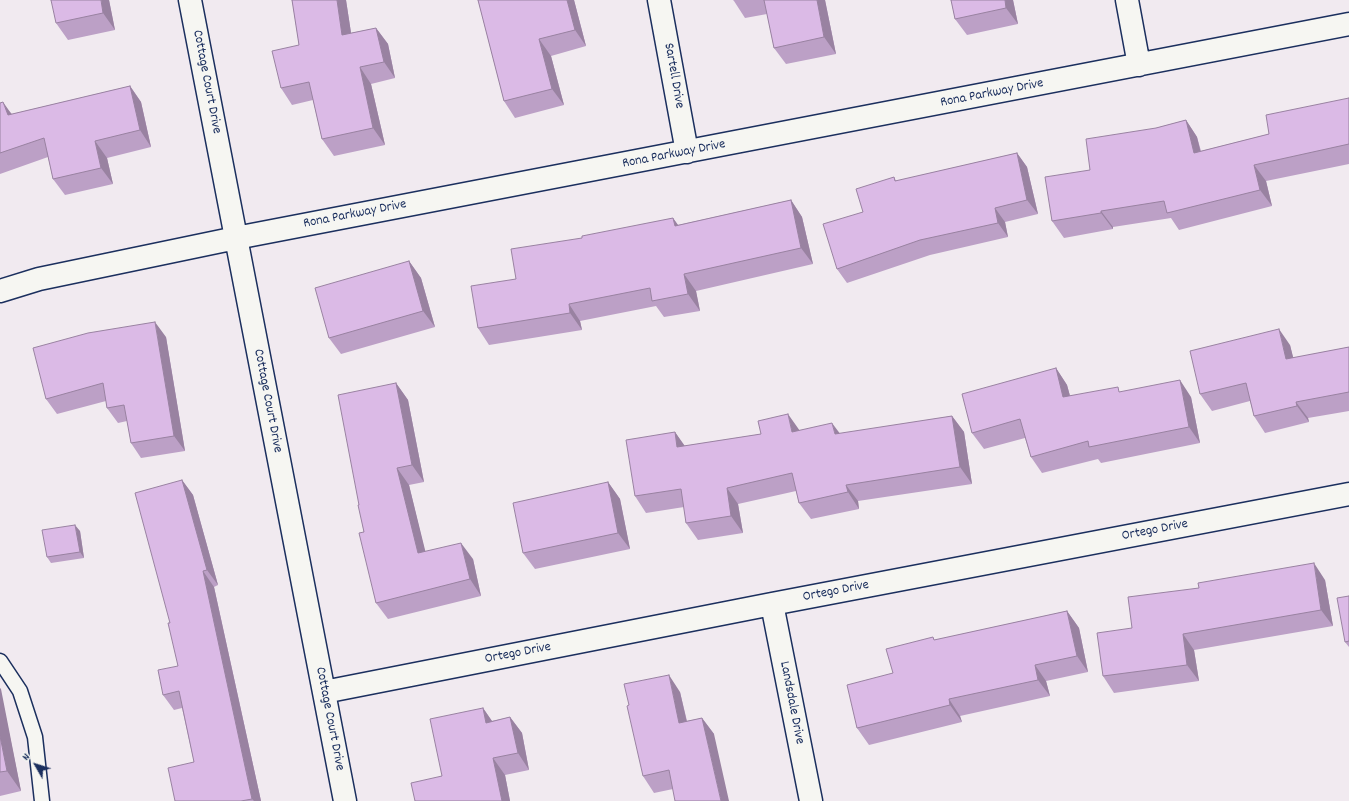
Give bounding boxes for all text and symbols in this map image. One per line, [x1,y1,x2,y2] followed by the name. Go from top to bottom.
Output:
[188,29,224,135] street label: Cottage Court Drive
[659,42,687,110] street label: Sartell Drive
[939,76,1045,112] street label: Rona Parkway Drive
[621,137,727,173] street label: Rona Parkway Drive
[302,197,408,233] street label: Rona Parkway Drive
[249,348,285,454] street label: Cottage Court Drive
[1120,516,1190,546] street label: Ortego Drive
[801,577,871,607] street label: Ortego Drive
[483,639,553,669] street label: Ortego Drive
[775,660,807,746] street label: Landsdale Drive
[311,666,347,772] street label: Cottage Court Drive
[16,745,56,785] north arrow
[19,750,35,765] text: N

